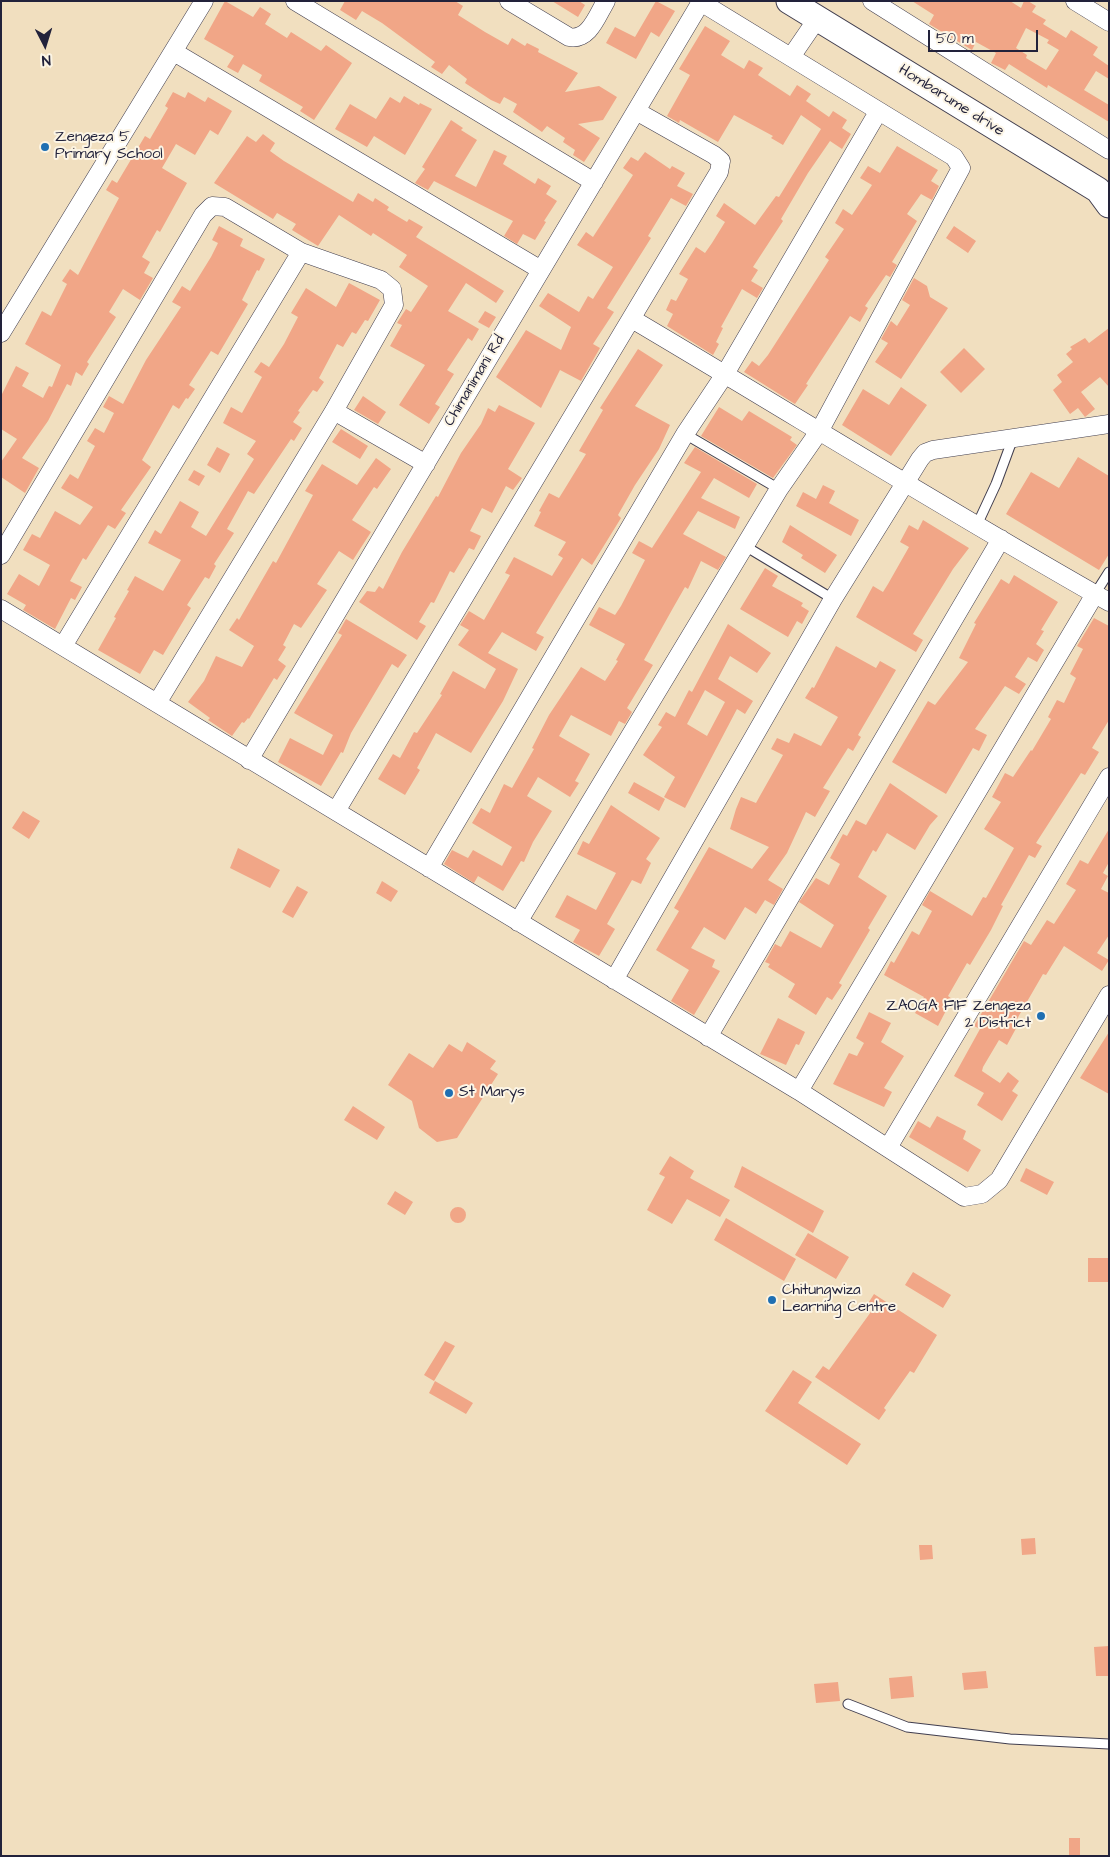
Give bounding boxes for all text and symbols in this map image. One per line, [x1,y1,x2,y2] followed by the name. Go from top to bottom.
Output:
[20,20,70,70] north arrow
[930,20,1040,52] scale bar
[936,28,974,49] text: 50 m
[41,50,52,70] text: N
[895,61,1007,141] street label: Hombarume drive
[55,129,163,164] place label: Zengeza 5 Primary School
[39,141,51,153] marker: Zengeza 5 Primary School
[441,332,509,430] street label: Chimanimani Rd
[886,998,1031,1033] place label: ZAOGA FIF Zengeza 2 District
[1035,1010,1047,1022] marker: ZAOGA FIF Zengeza 2 District
[459,1084,525,1102] place label: St Marys
[443,1087,455,1099] marker: St Marys
[782,1282,896,1317] place label: Chitungwiza Learning Centre
[766,1294,778,1306] marker: Chitungwiza Learning Centre

